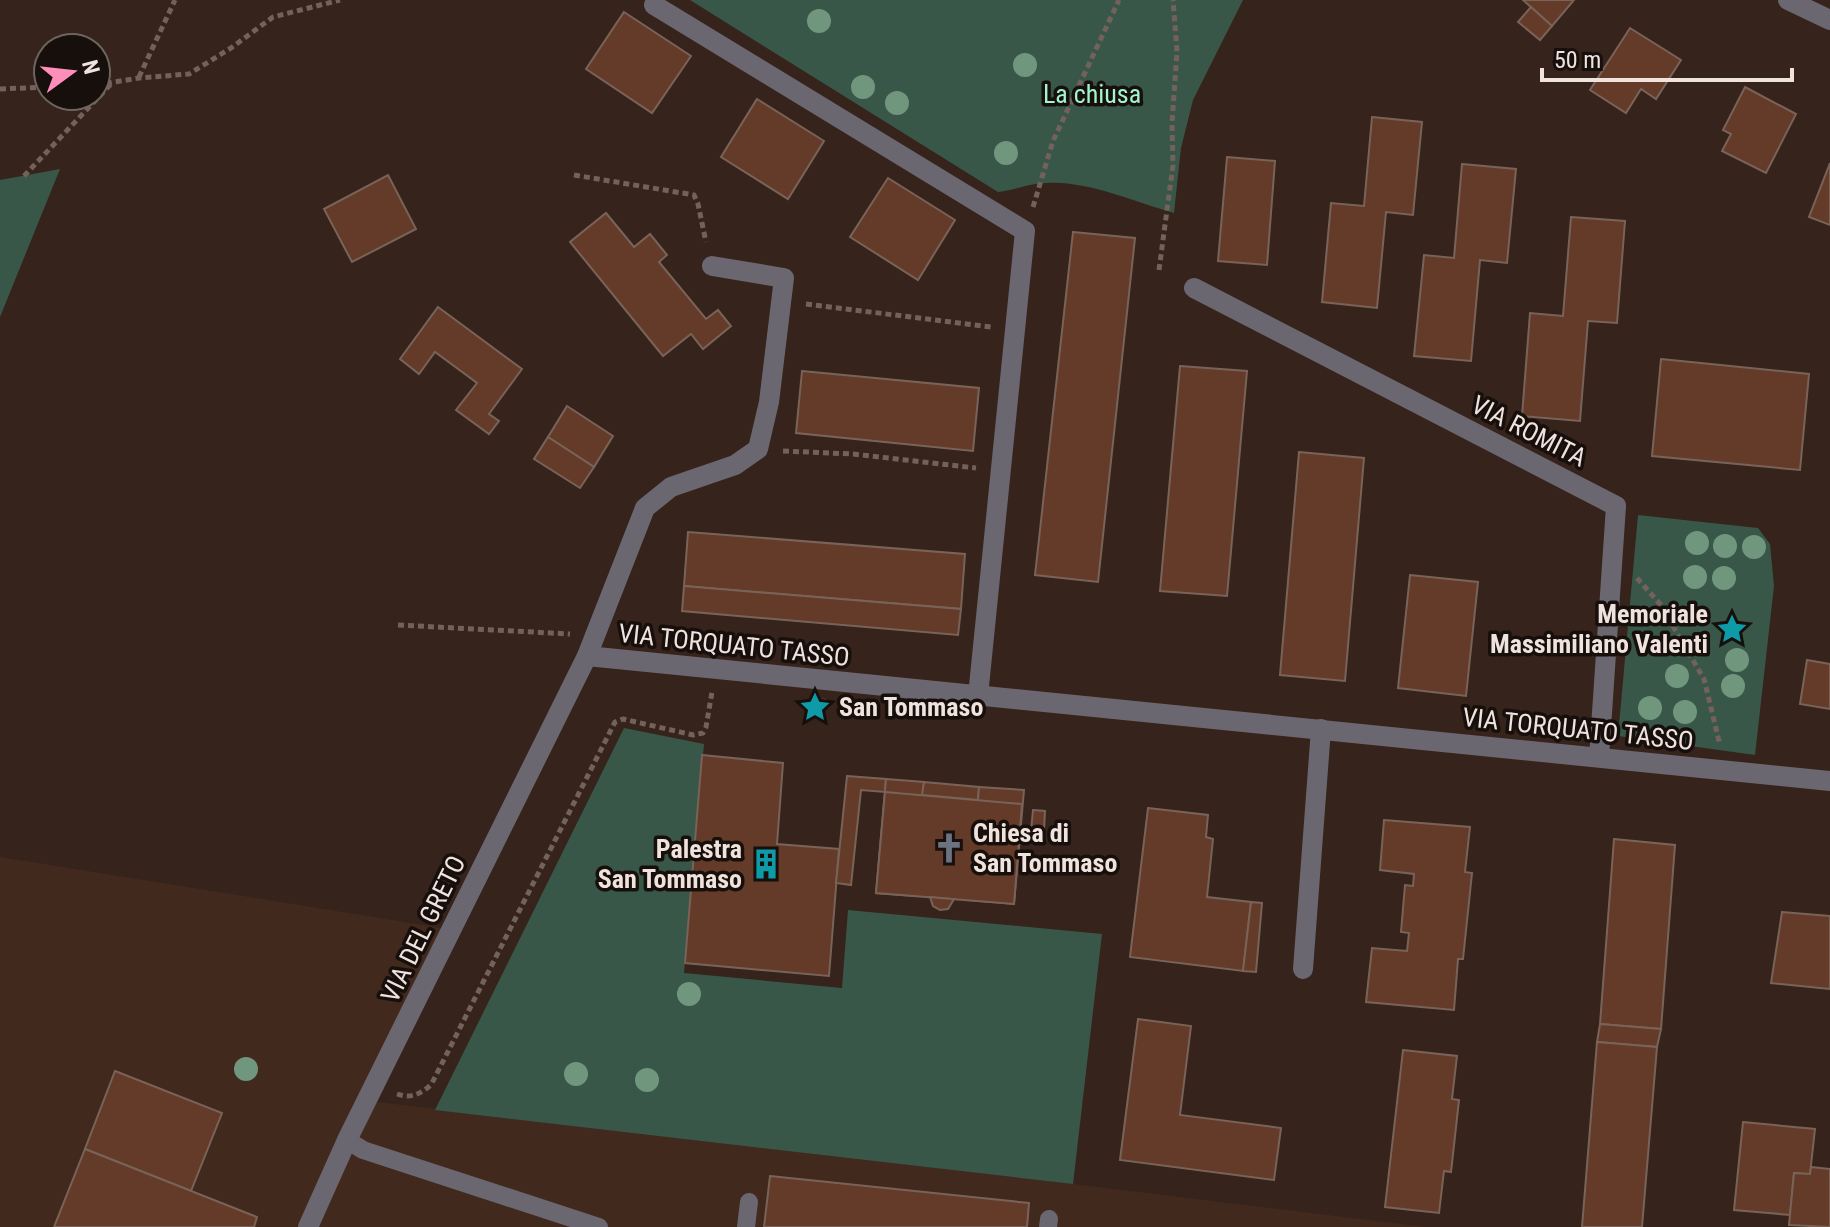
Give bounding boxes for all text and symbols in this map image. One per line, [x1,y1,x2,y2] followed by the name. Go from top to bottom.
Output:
[32,32,112,112] north arrow
[1542,32,1792,82] scale bar
[1554,46,1601,74] text: 50 m
[77,57,105,77] text: N
[1043,79,1141,109] park label: La chiusa
[1467,389,1591,473] street label: VIA ROMITA
[1490,599,1708,659] place label: Memoriale Massimiliano Valenti
[1715,612,1749,646] place icon: Memoriale Massimiliano Valenti
[617,618,851,672] street label: VIA TORQUATO TASSO
[798,690,832,724] place icon: San Tommaso
[839,692,983,722] place label: San Tommaso
[1461,702,1695,756] street label: VIA TORQUATO TASSO
[973,818,1117,878] place label: Chiesa di San Tommaso
[932,831,966,865] church icon: Chiesa di San Tommaso
[598,834,742,894] place label: Palestra San Tommaso
[749,847,783,881] building icon: Palestra San Tommaso
[375,851,471,1007] street label: VIA DEL GRETO

